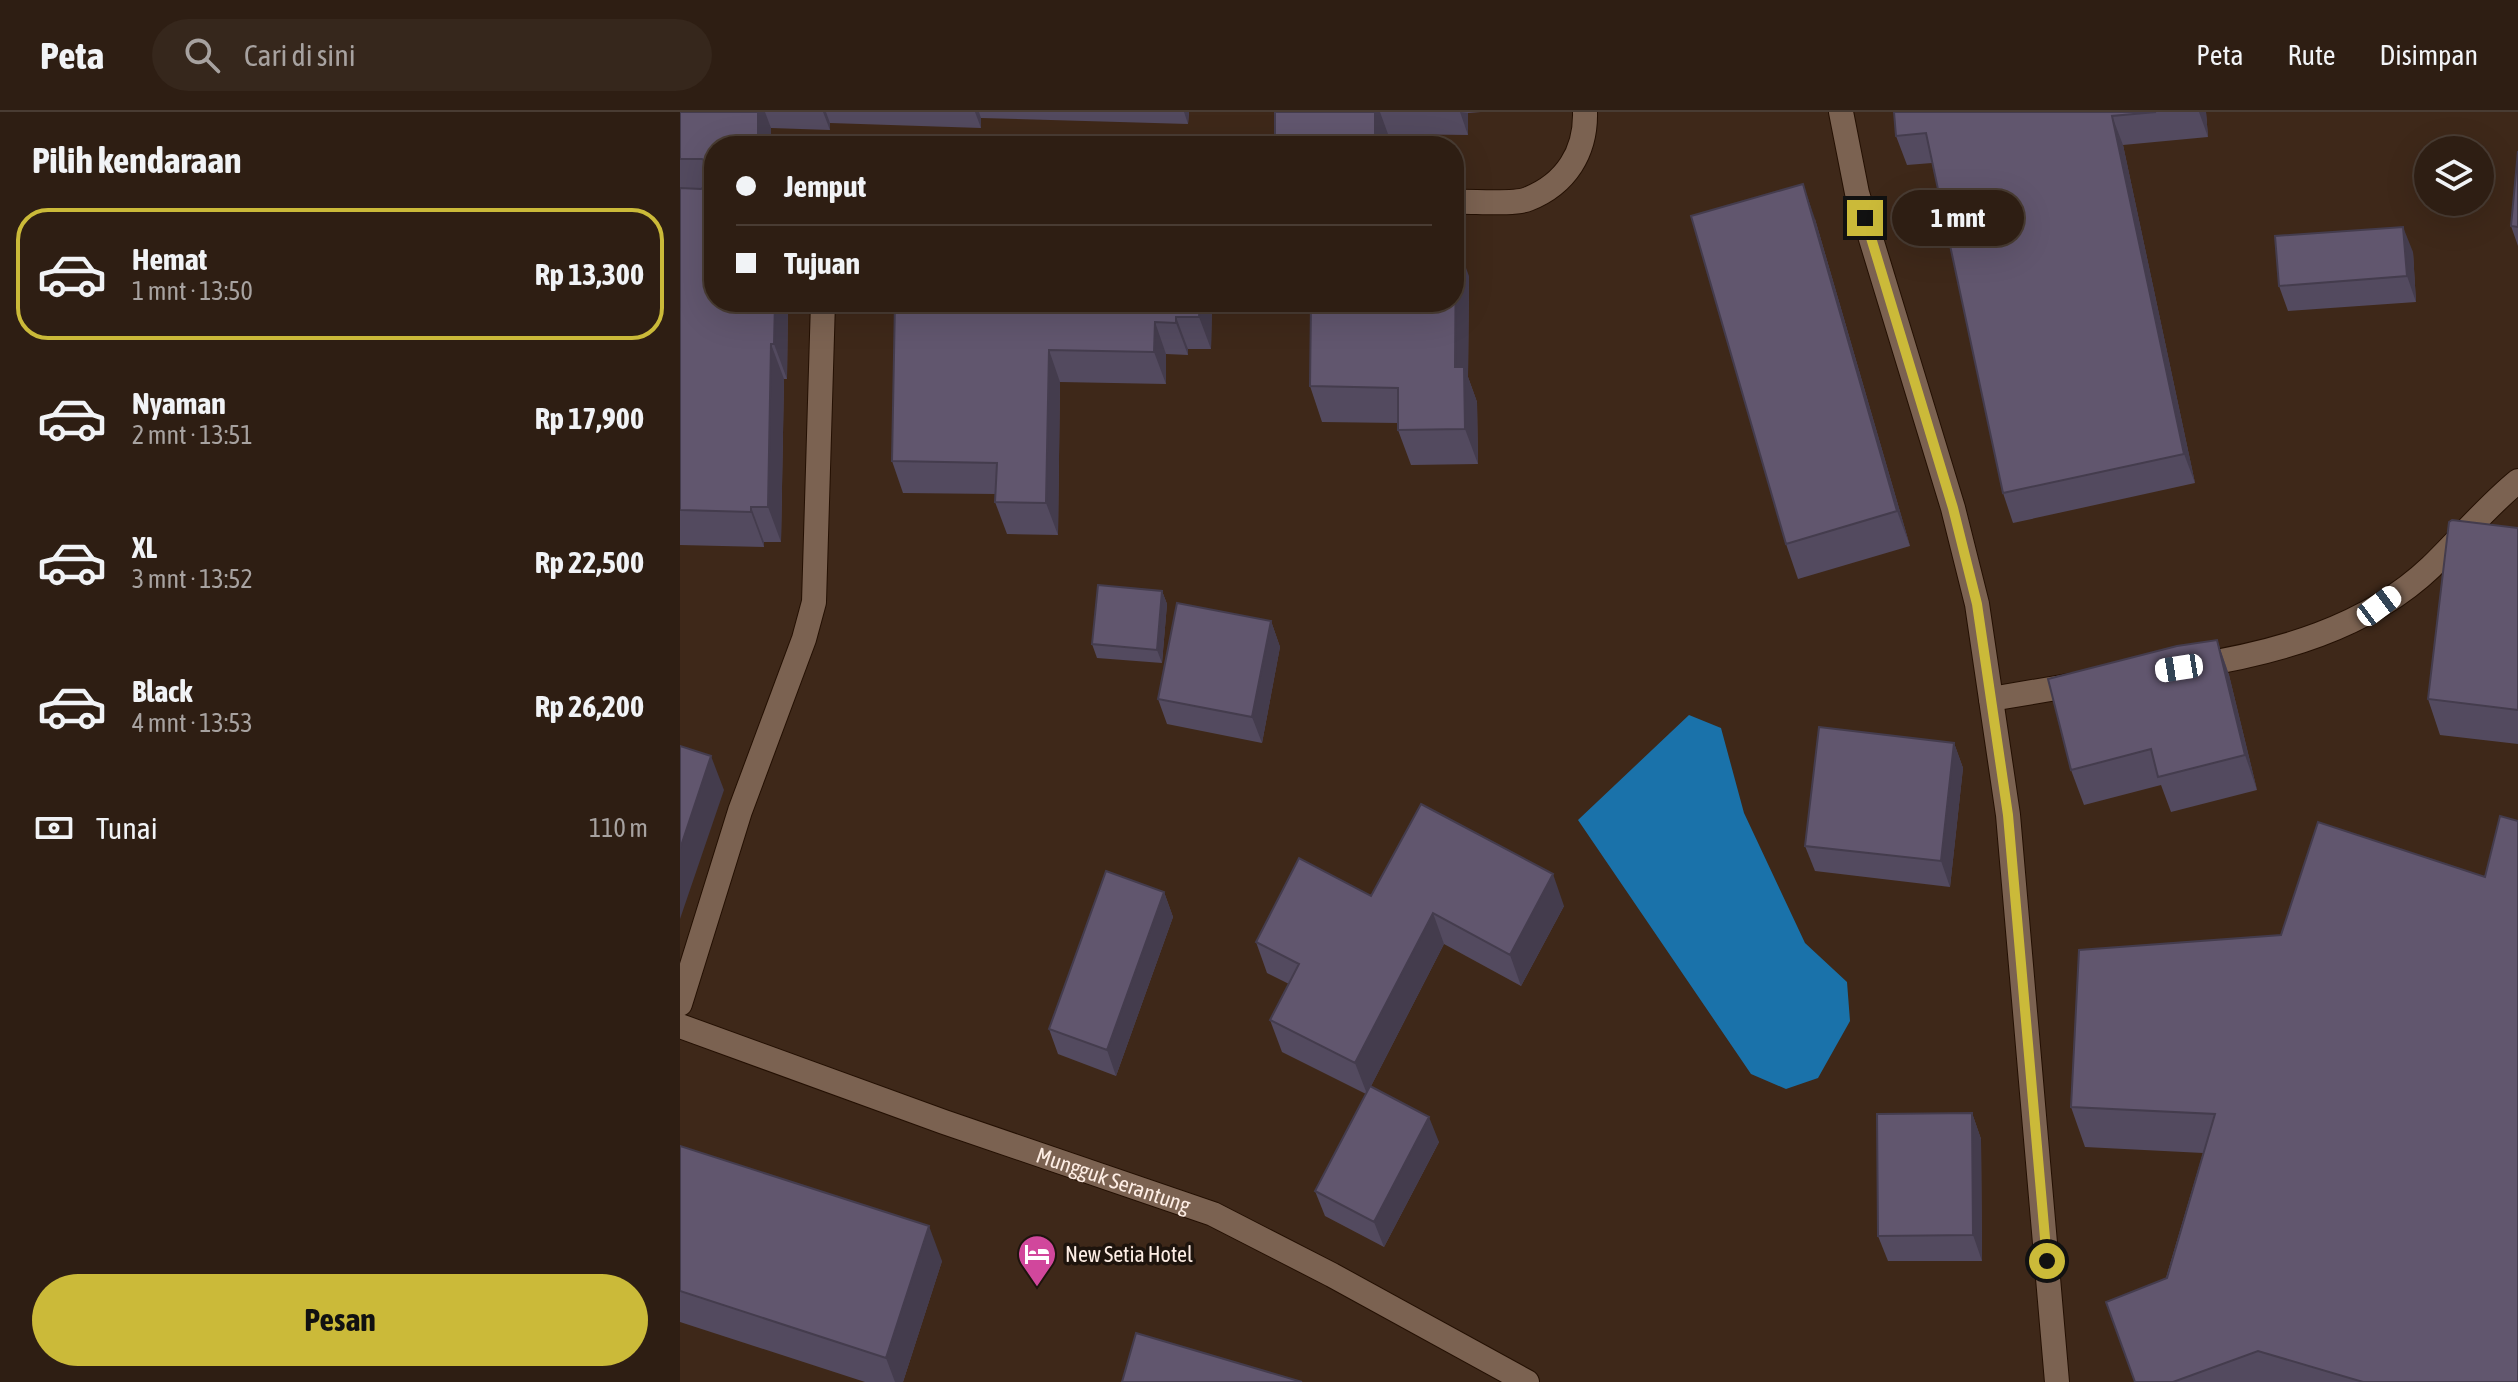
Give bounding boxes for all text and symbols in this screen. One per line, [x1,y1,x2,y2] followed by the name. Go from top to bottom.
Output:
[152,19,712,91] search box
[180,33,224,77] icon: search
[40,34,104,77] text: Peta
[244,38,356,72] text: Cari di sini
[2196,39,2243,71] text: Peta
[2287,39,2336,71] text: Rute
[2380,39,2478,71] text: Disimpan
[2414,136,2494,216] map controls
[2414,136,2494,216] button: layers
[32,139,241,181] text: Pilih kendaraan
[784,169,866,203] text: Jemput
[1893,190,2025,246] callout: 1 mnt
[1847,200,1883,236] route end
[1931,203,1985,233] text: 1 mnt
[36,238,108,310] icon: car
[132,242,207,276] text: Hemat
[784,246,860,280] text: Tujuan
[535,257,644,291] text: Rp 13,300
[132,276,253,306] text: 1 mnt · 13:50
[36,382,108,454] icon: car
[132,386,226,420] text: Nyaman
[535,401,644,435] text: Rp 17,900
[132,420,253,450] text: 2 mnt · 13:51
[36,526,108,598] icon: car
[132,530,157,564] text: XL
[535,545,644,579] text: Rp 22,500
[132,564,253,594] text: 3 mnt · 13:52
[2353,582,2405,630] car
[2153,652,2205,684] car
[36,670,108,742] icon: car
[132,674,192,708] text: Black
[535,689,644,723] text: Rp 26,200
[132,708,253,738] text: 4 mnt · 13:53
[32,806,76,850] icon: cash
[96,811,158,845] text: Tunai
[589,813,648,843] text: 110 m
[1033,1142,1194,1219] street label: Mungguk Serantung
[1016,1233,1058,1288] hotel icon: New Setia Hotel
[1065,1241,1193,1267] place label: New Setia Hotel
[2029,1243,2065,1279] route start
[32,1274,648,1366] button: Pesan

